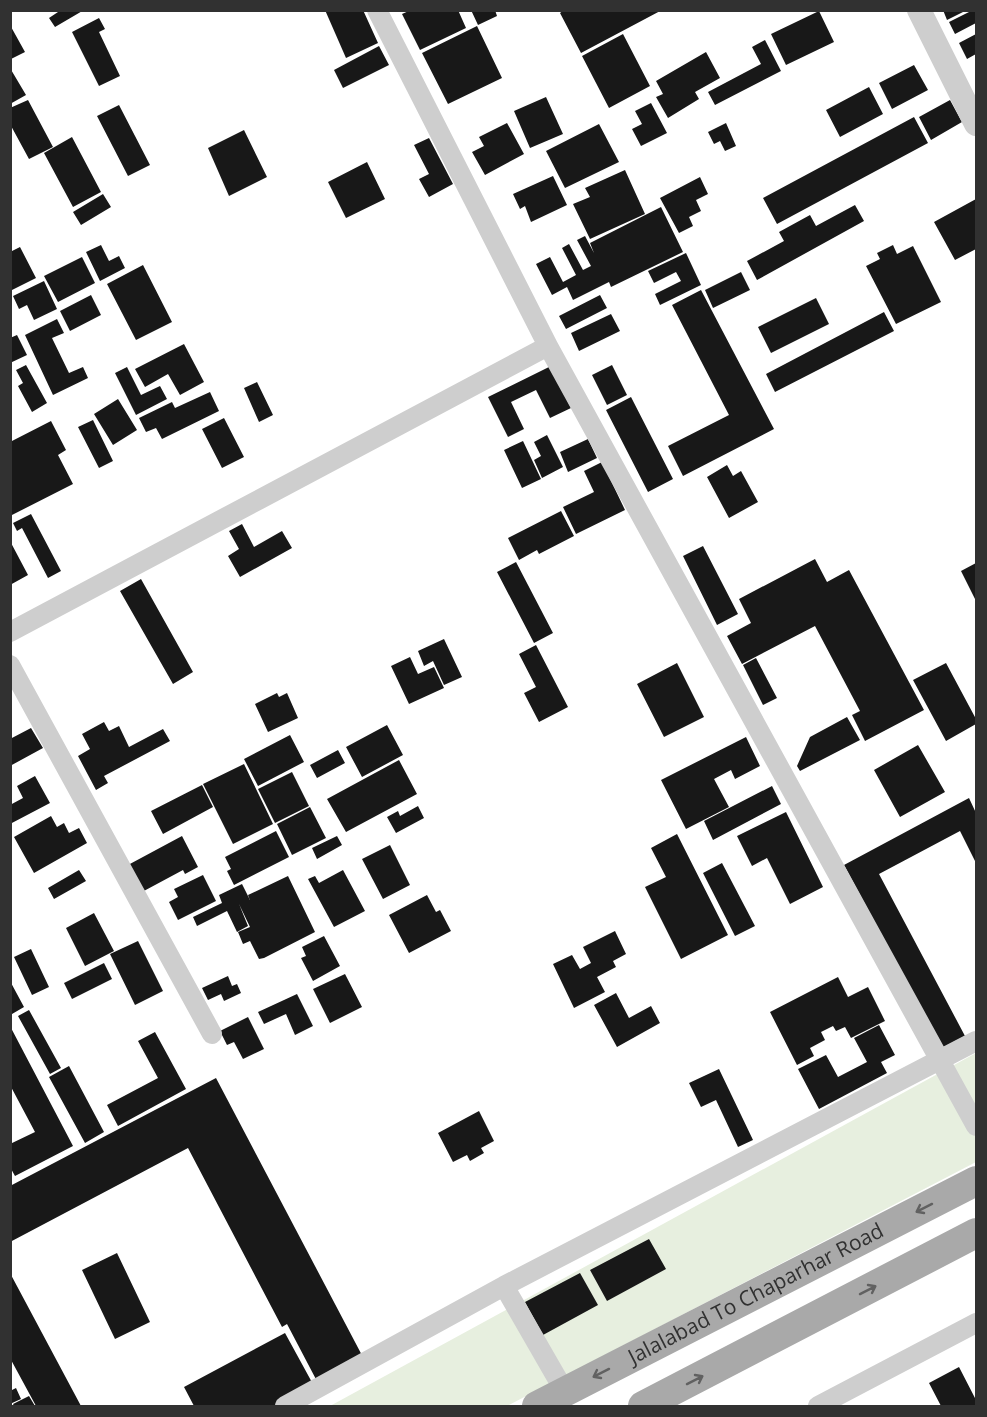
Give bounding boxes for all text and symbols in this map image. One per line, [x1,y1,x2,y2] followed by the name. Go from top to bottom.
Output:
[916,1203,934,1214] one-way arrow
[621,1216,888,1371] street label: Jalalabad To Chaparhar Road
[859,1284,876,1296] one-way arrow
[593,1367,610,1379] one-way arrow
[686,1373,704,1385] one-way arrow

